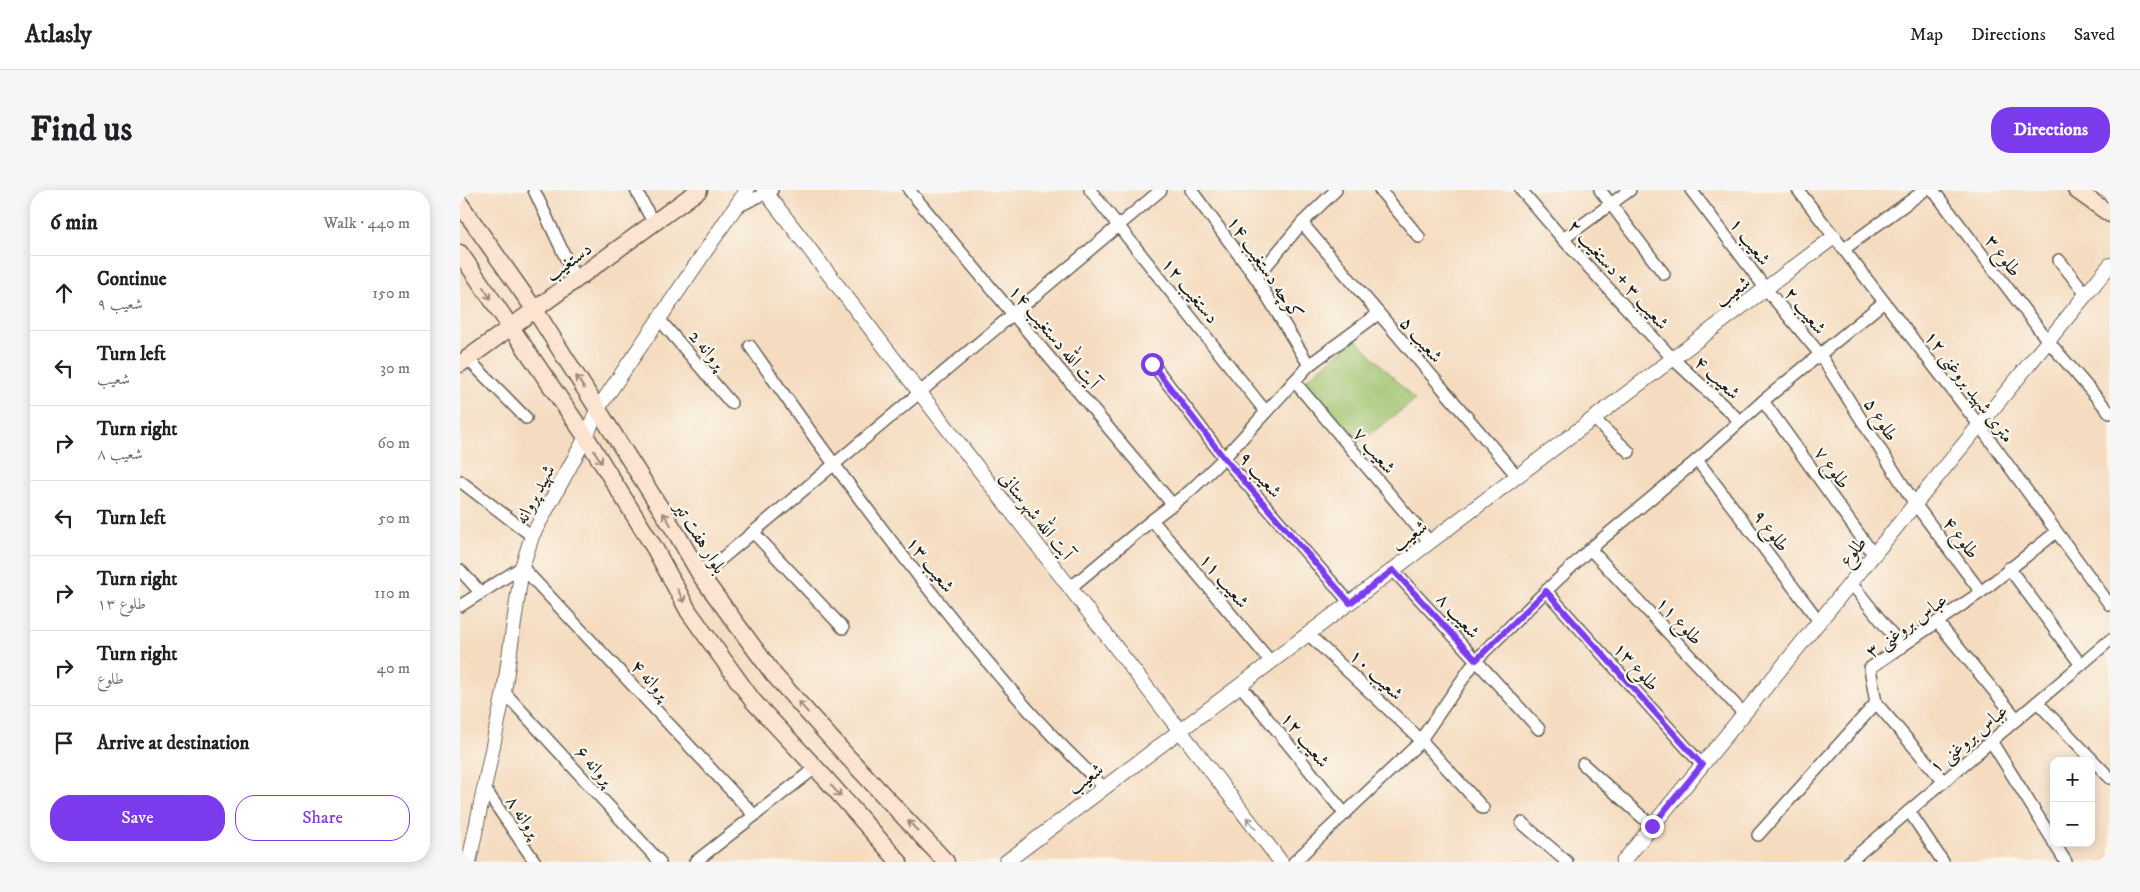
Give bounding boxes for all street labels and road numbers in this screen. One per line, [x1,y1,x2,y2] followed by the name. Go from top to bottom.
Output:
[1221,211,1308,325] street label: کوچه دستغیب ۱۴
[1724,213,1775,271] street label: شعیب ۱
[1562,215,1674,335] street label: شعیب ۳ + دستغیب ۲
[1977,230,2026,283] street label: طلوع ۳
[541,238,597,287] street label: دستغیب
[1156,253,1224,329] street label: دستغیب ۱۲
[1710,271,1755,313] street label: شعیب
[1003,277,1108,395] street label: آیت الله دستغیب ۱۴
[1779,283,1831,339] street label: شعیب ۲
[1394,312,1447,368] street label: شعیب ۵
[683,325,731,376] street label: پروانه 2
[1918,326,2019,448] street label: ۱۲ متری شهید بروغنی
[1689,351,1745,405] street label: شعیب ۴
[1856,394,1903,447] street label: طلوع ۵
[1348,423,1400,479] street label: شعیب ۷
[1806,442,1855,495] street label: طلوع ۷
[1233,447,1286,503] street label: شعیب ۹
[510,461,561,529] street label: شهید پروانه
[994,465,1082,566] street label: آیت الله شهرستانی
[667,496,731,578] street label: بلوار هفت تیر
[1745,505,1794,558] street label: طلوع ۹
[1935,512,1984,565] street label: طلوع ۴
[1387,515,1432,557] street label: شعیب
[901,532,959,598] street label: شعیب ۱۳
[1834,532,1874,573] street label: طلوع
[1194,548,1254,613] street label: شعیب ۱۱
[1431,588,1485,644] street label: شعیب ۸
[1861,589,1953,664] street label: عباس بروغنی ۳
[1648,592,1707,652] street label: طلوع ۱۱
[1606,638,1664,698] street label: طلوع ۱۳
[1344,644,1408,706] street label: شعیب ۱۰
[626,655,675,706] street label: پروانه ۴
[1925,700,2014,779] street label: عباس بروغنی ۱
[1275,707,1334,773] street label: شعیب ۱۲
[570,741,619,792] street label: پروانه ۶
[1063,758,1108,800] street label: شعیب
[500,791,546,844] street label: پروانه ۸

